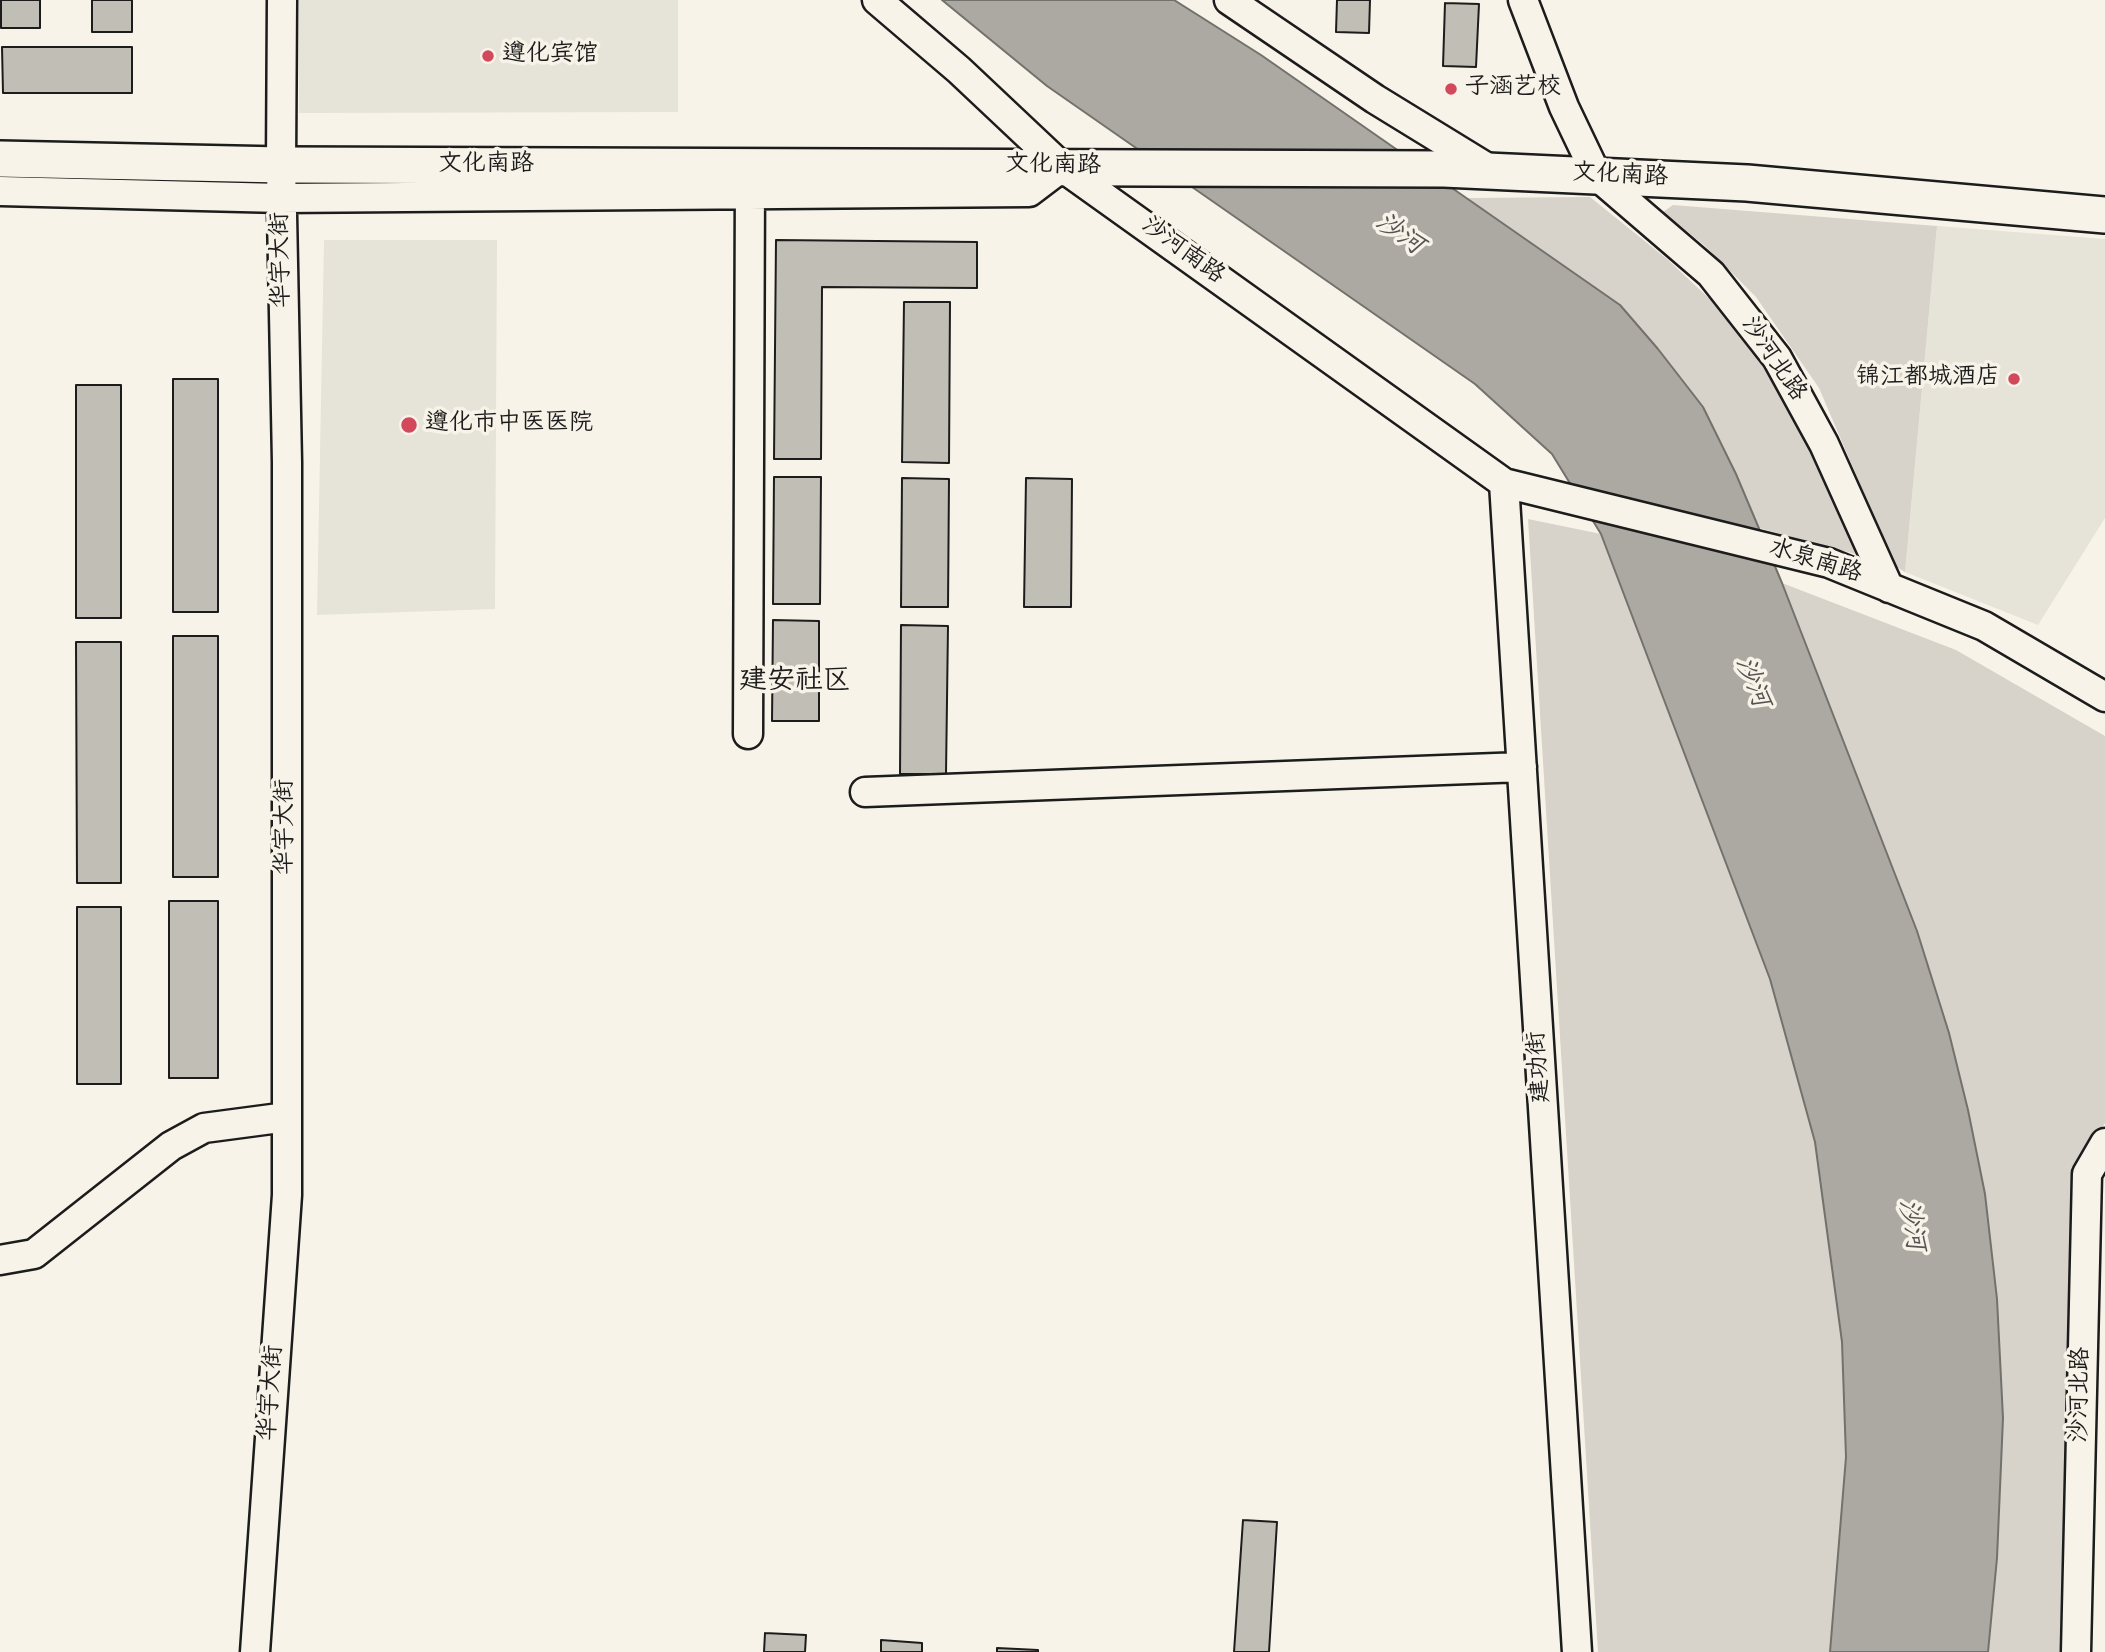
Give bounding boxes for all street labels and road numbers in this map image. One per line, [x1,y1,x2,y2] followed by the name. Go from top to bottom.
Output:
[438,152,534,180] street label: 文化南路
[1005,152,1101,182] street label: 文化南路
[1571,160,1669,194] street label: 文化南路
[268,212,298,308] street label: 华宇大街
[1135,212,1229,292] street label: 沙河南路
[1733,312,1811,408] street label: 沙河北路
[1765,535,1865,591] street label: 水泉南路
[273,779,301,875] street label: 华宇大街
[1524,1030,1558,1104] street label: 建功街
[255,1344,291,1442] street label: 华宇大街
[2067,1347,2097,1443] street label: 沙河北路

